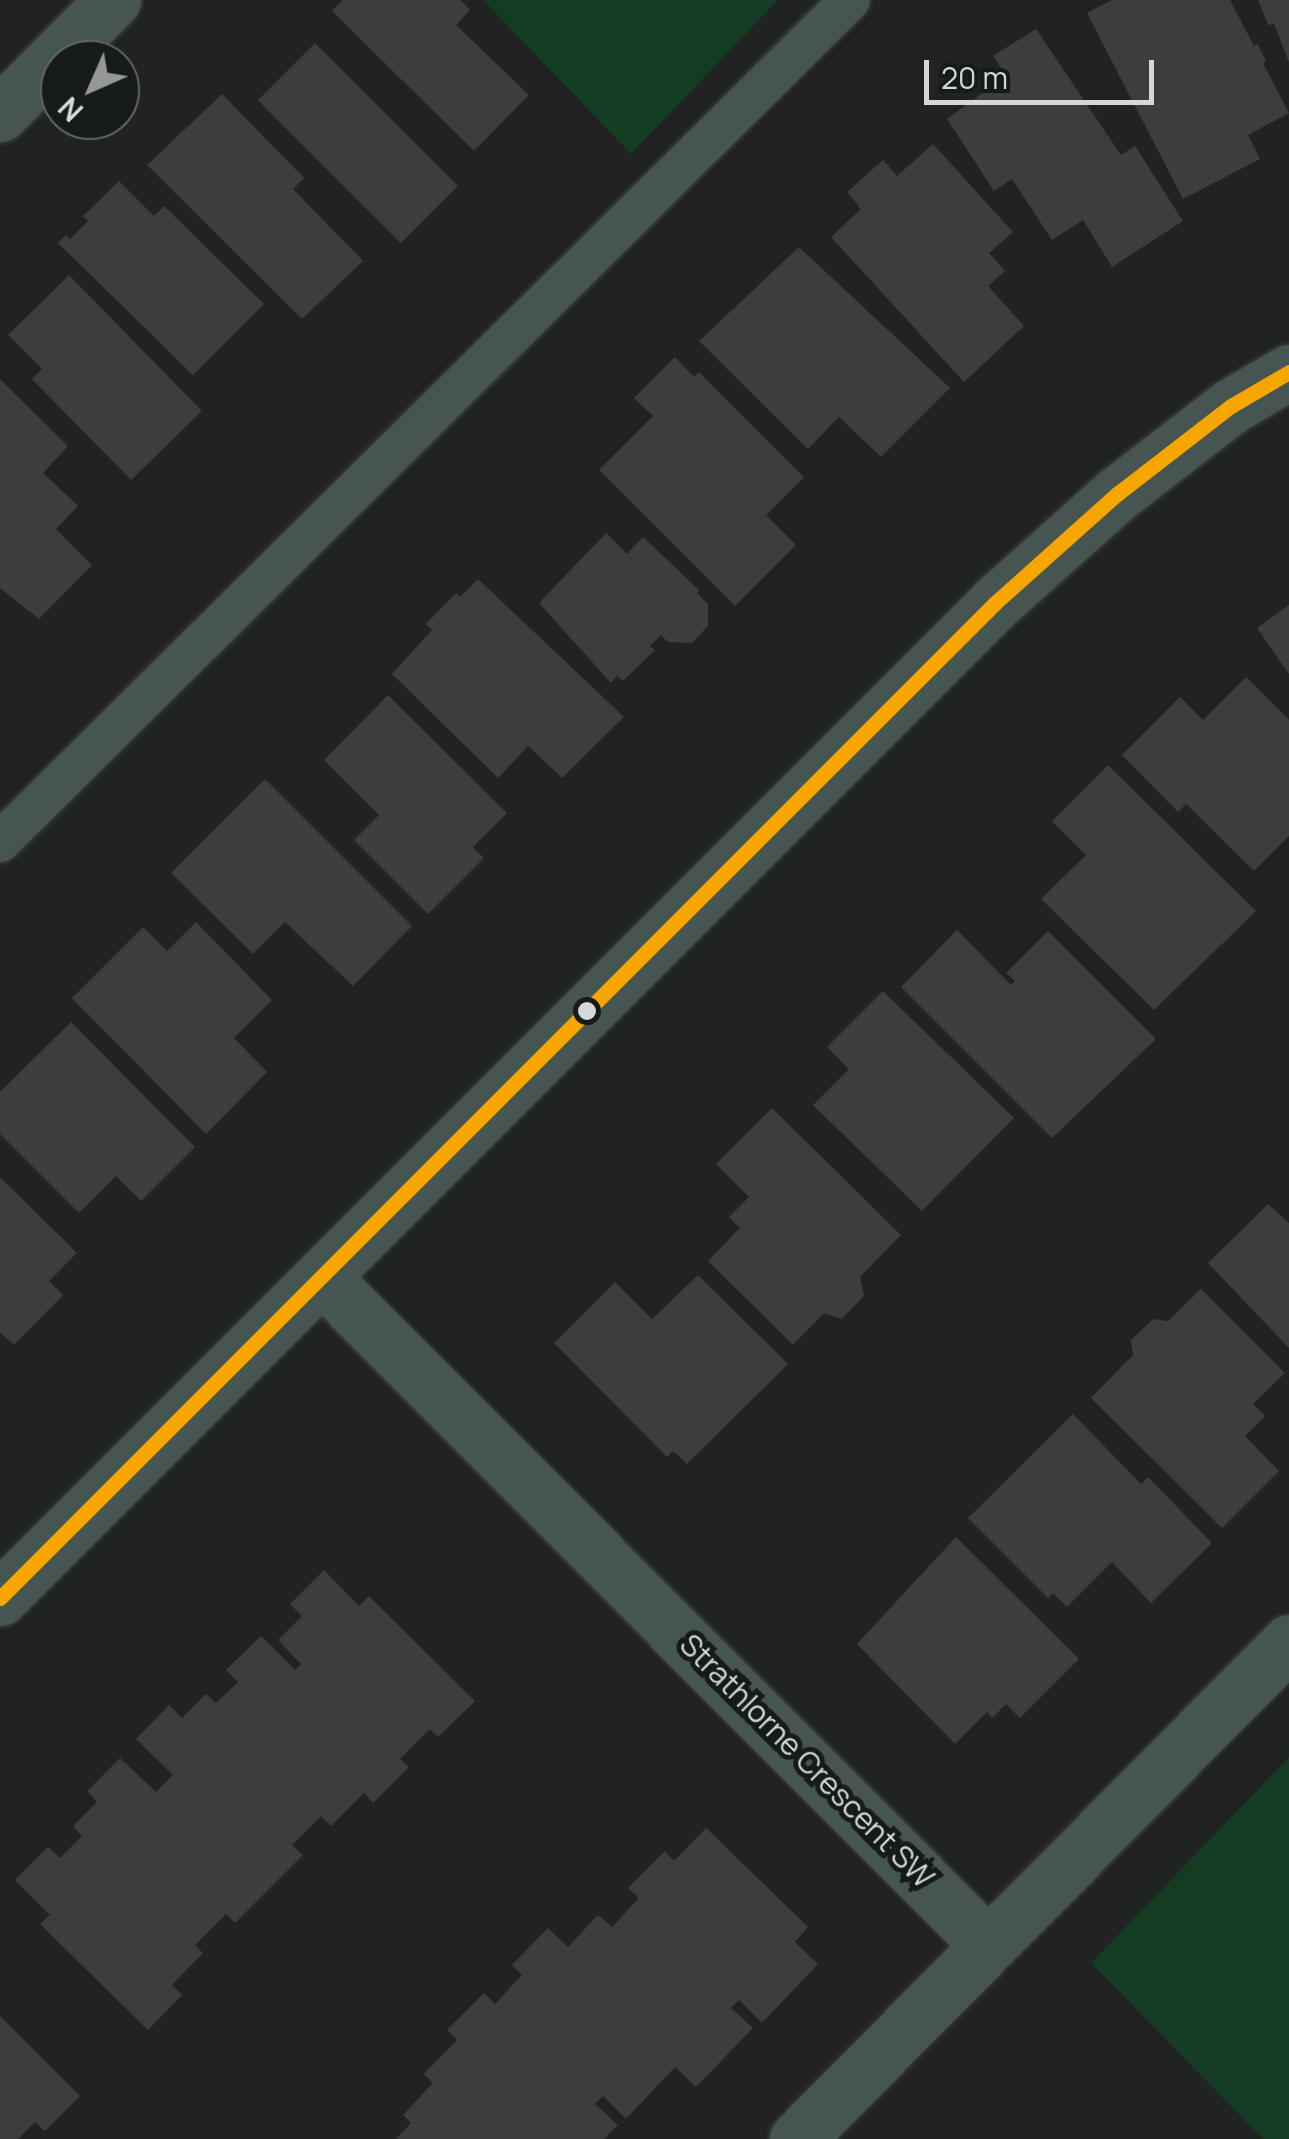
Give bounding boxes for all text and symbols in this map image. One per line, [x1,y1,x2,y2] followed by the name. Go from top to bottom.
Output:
[40,40,140,140] north arrow
[929,40,1159,102] scale bar
[941,57,1008,98] text: 20 m
[50,89,91,130] text: N
[577,1001,597,1021] unlabelled marker
[673,1627,941,1895] street label: Strathlorne Crescent SW

